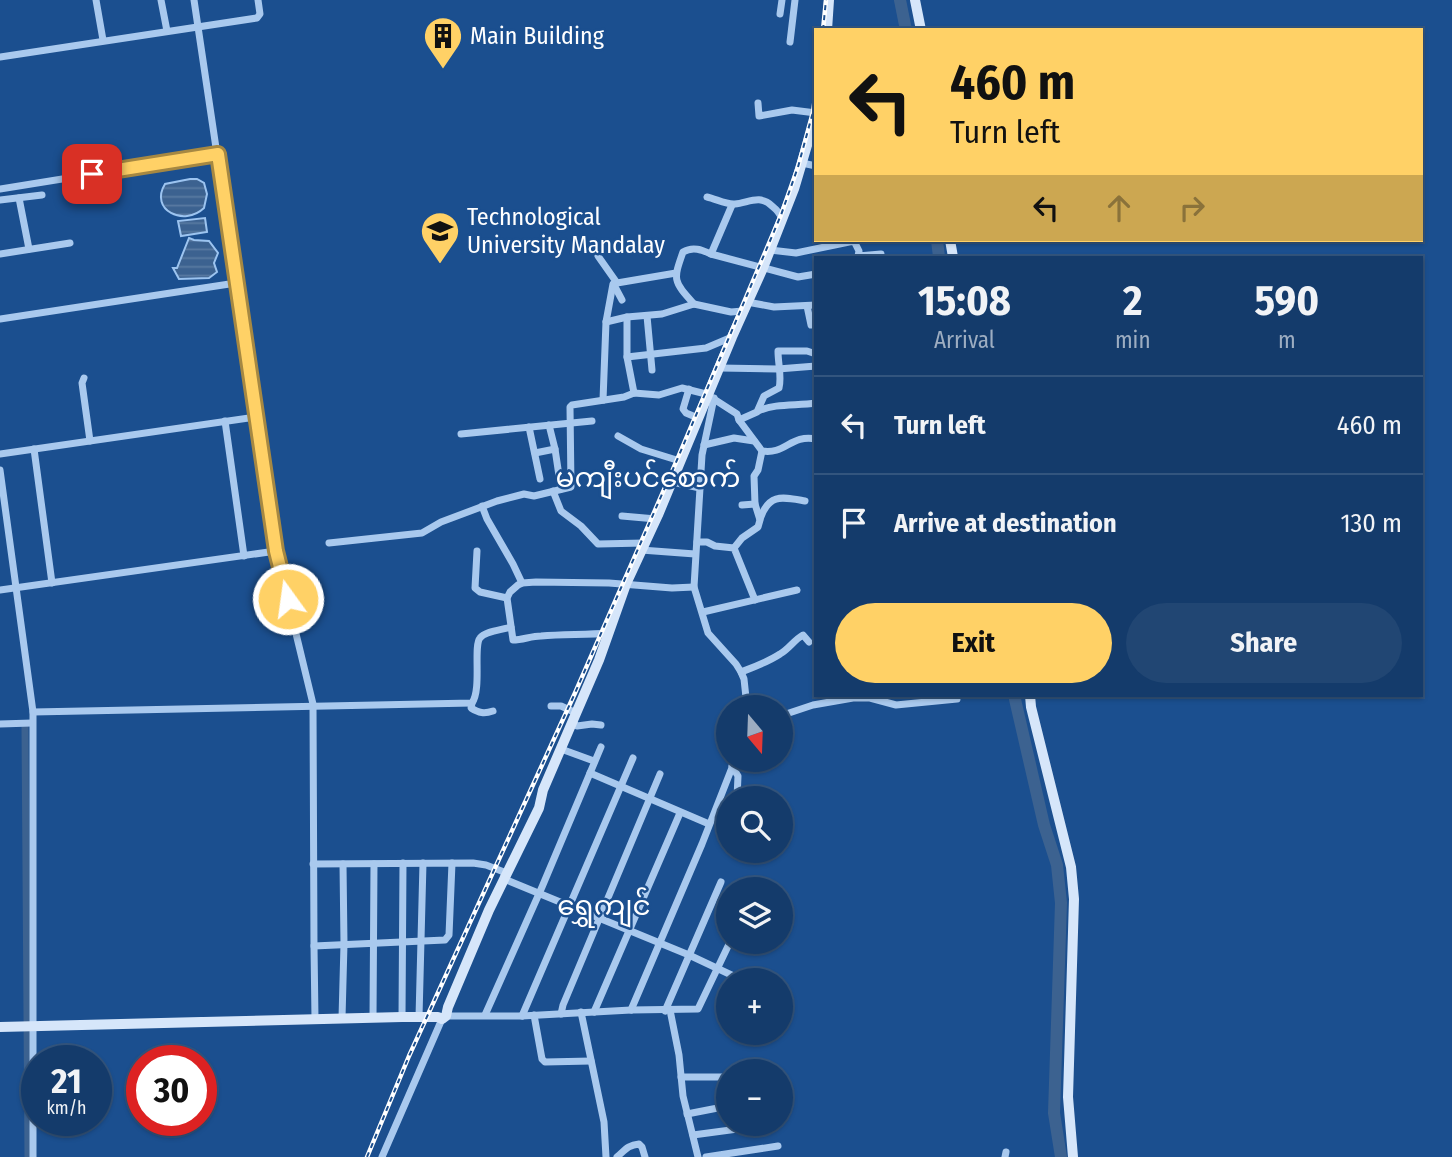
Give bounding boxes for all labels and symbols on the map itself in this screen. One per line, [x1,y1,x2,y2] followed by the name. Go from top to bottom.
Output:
[422,15,464,70] building icon: Main Building
[470,22,605,50] place label: Main Building
[62,144,122,204] pin
[467,203,665,259] place label: Technological University Mandalay
[419,210,461,265] school or university icon: Technological University Mandalay
[556,459,740,500] district label: မကျီးပင်စောက်
[251,562,325,636] position arrow
[716,695,793,772] north arrow
[557,887,651,928] district label: ရွှေကျင်
[126,1045,217,1136] speed limit sign: 30

